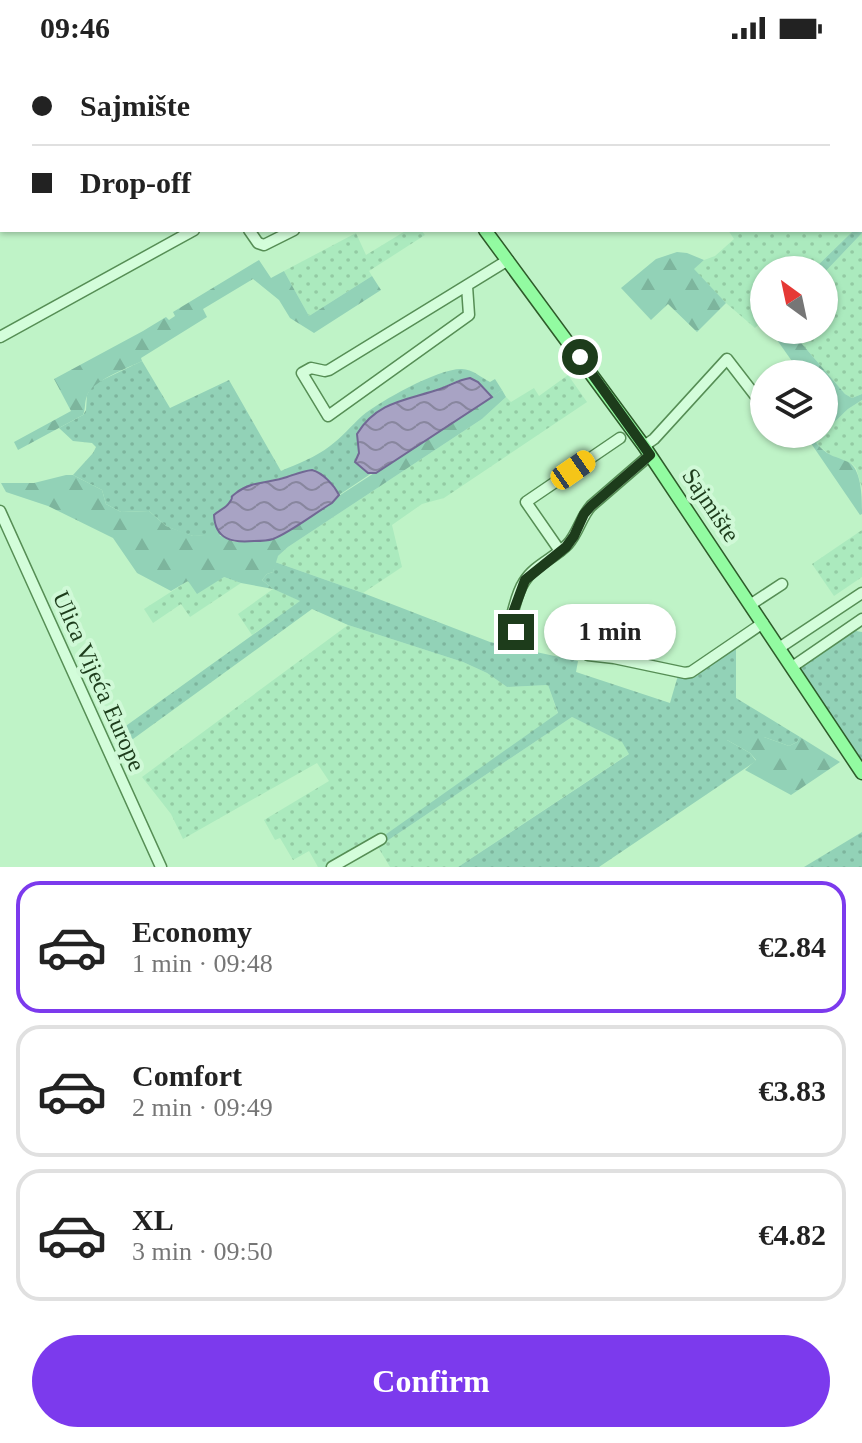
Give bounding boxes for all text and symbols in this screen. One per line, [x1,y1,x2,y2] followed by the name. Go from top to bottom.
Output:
[40,11,110,44] text: 09:46
[80,89,190,122] text: Sajmište
[80,166,191,199] text: Drop-off
[750,256,838,344] north arrow
[750,256,838,448] map controls
[562,339,598,375] route start
[750,360,838,448] button: layers
[546,446,600,494] car
[677,463,745,547] street label: Sajmište
[48,587,150,775] street label: Ulica Vijeća Europe
[544,604,676,660] callout: 1 min
[498,614,534,650] route end
[579,617,641,646] text: 1 min
[36,911,108,983] icon: car
[132,915,252,948] text: Economy
[759,930,826,963] text: €2.84
[132,949,273,978] text: 1 min · 09:48
[36,1055,108,1127] icon: car
[132,1059,242,1092] text: Comfort
[759,1074,826,1107] text: €3.83
[132,1093,273,1122] text: 2 min · 09:49
[36,1199,108,1271] icon: car
[132,1203,174,1236] text: XL
[759,1218,826,1251] text: €4.82
[132,1237,273,1266] text: 3 min · 09:50
[32,1335,830,1427] button: Confirm

